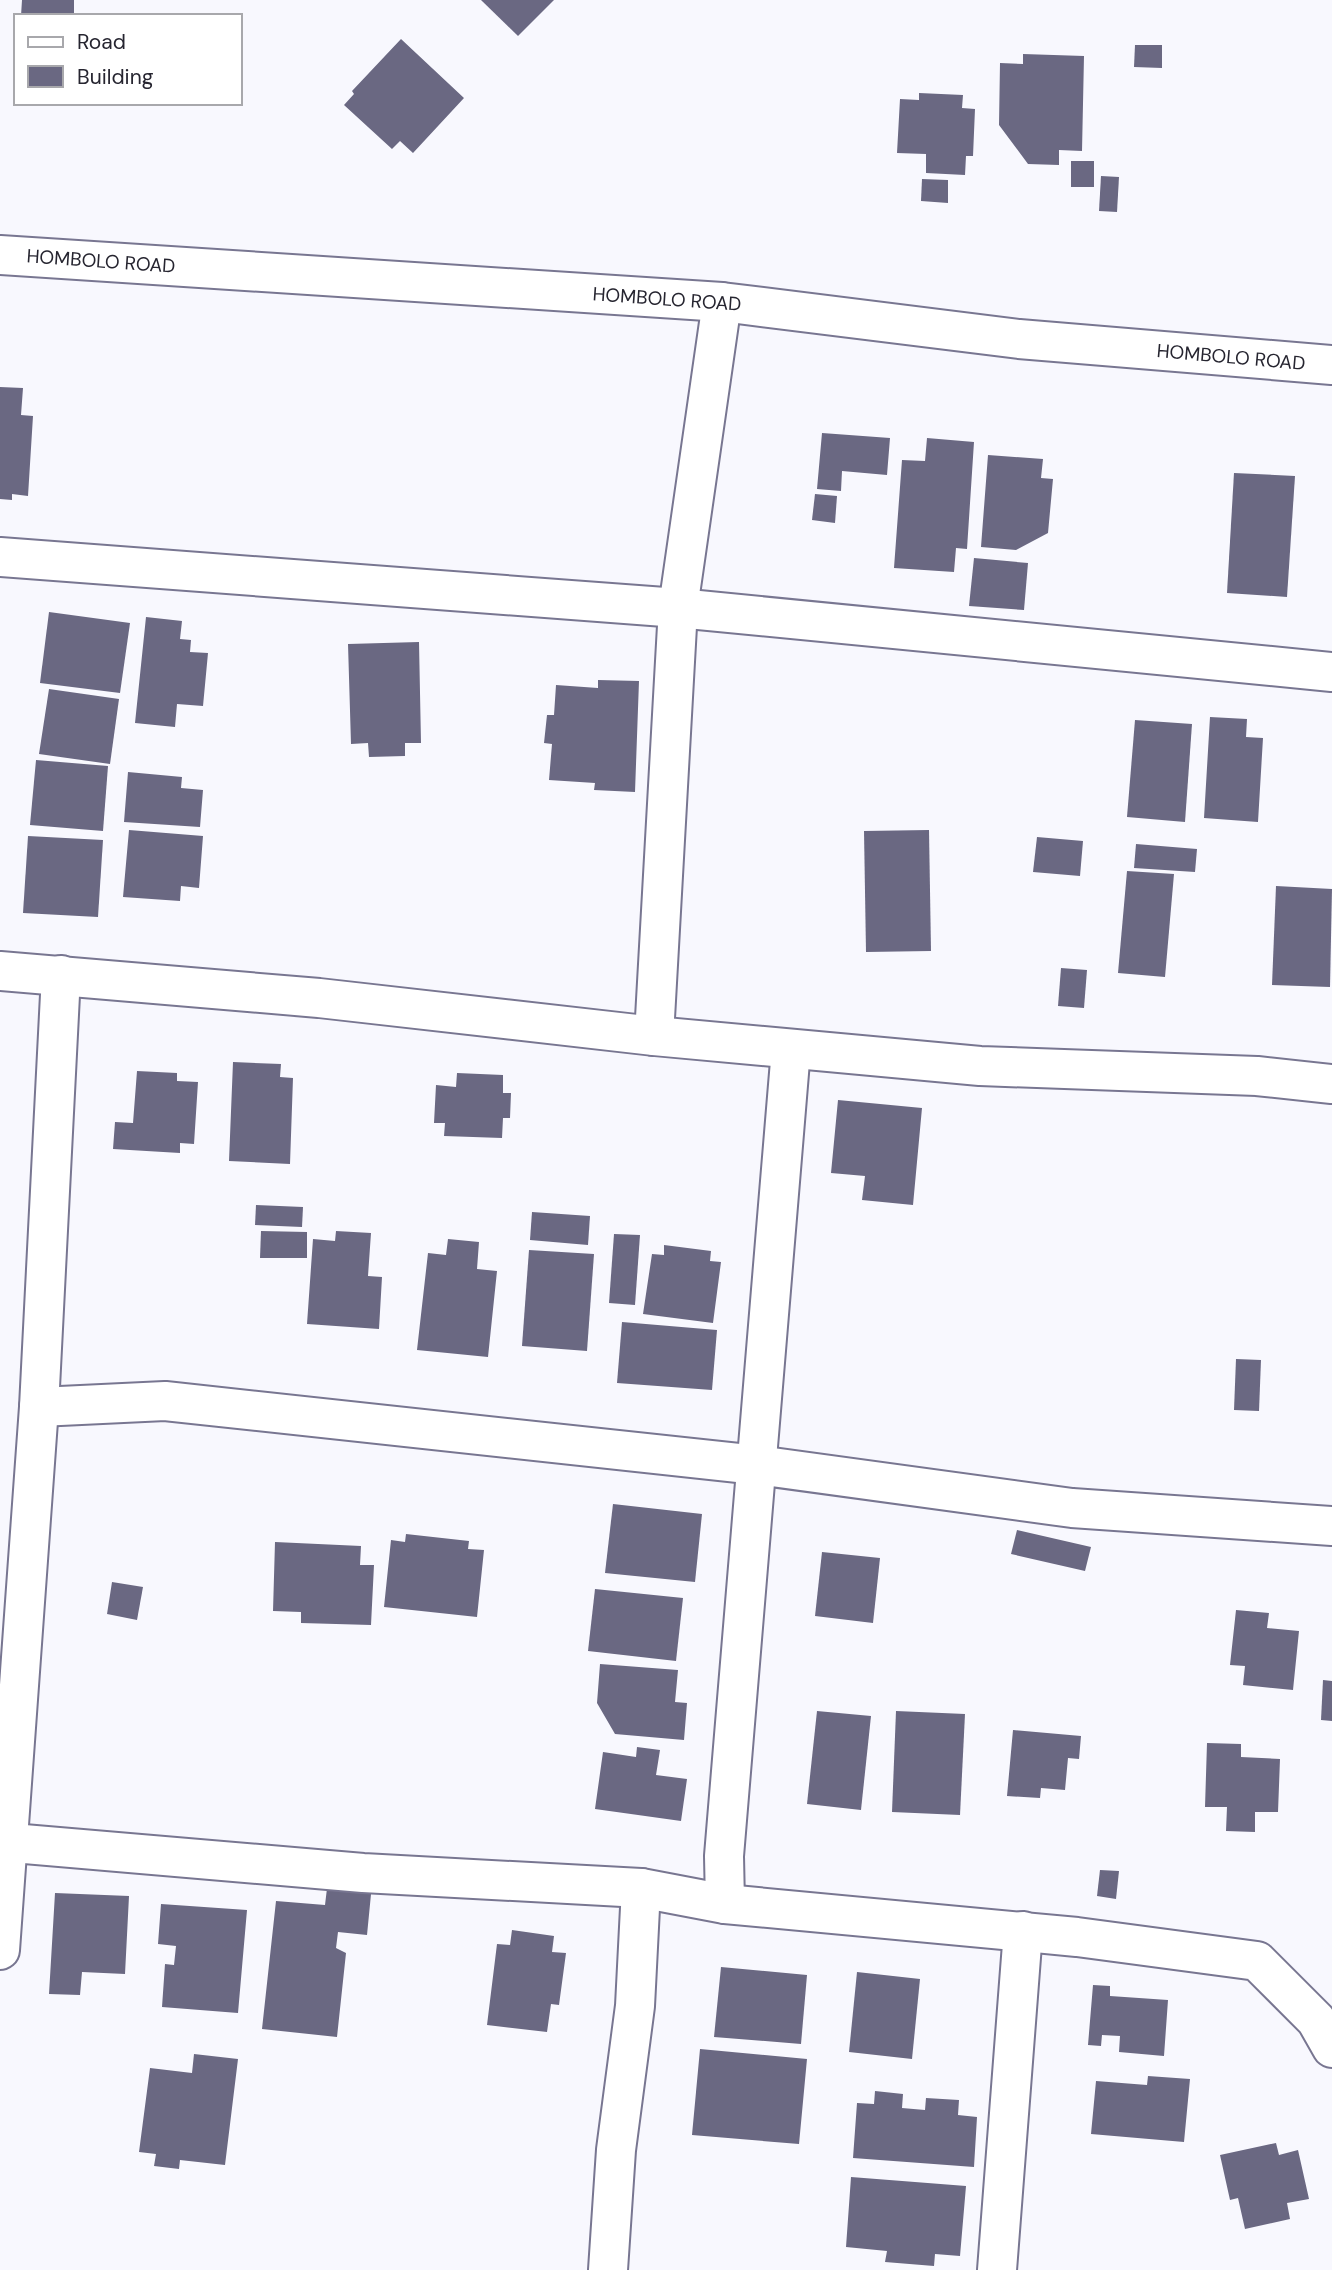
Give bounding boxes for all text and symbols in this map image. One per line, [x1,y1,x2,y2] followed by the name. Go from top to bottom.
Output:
[14,14,242,105] legend
[77,28,126,56] text: Road
[77,63,154,91] text: Building
[26,243,176,279] street label: HOMBOLO ROAD
[592,281,742,317] street label: HOMBOLO ROAD
[1156,338,1306,376] street label: HOMBOLO ROAD

